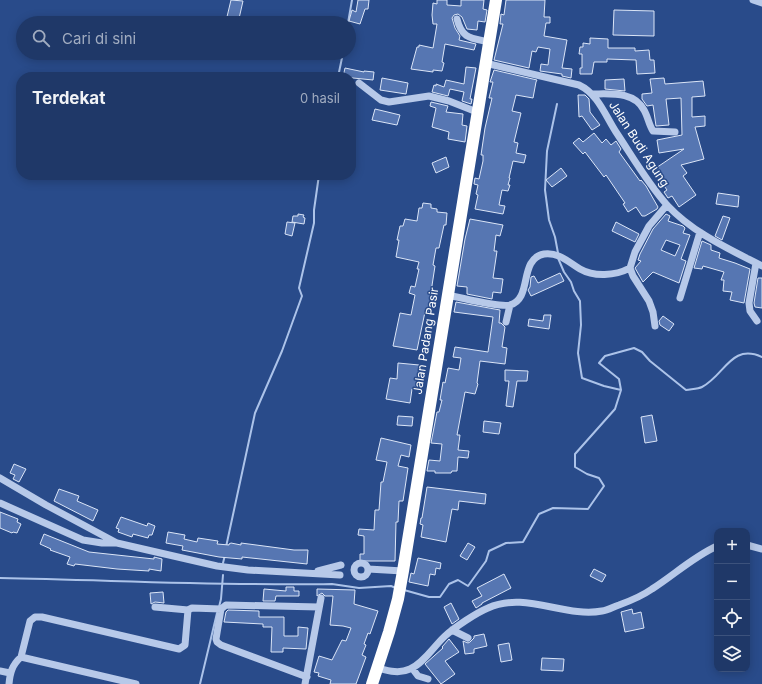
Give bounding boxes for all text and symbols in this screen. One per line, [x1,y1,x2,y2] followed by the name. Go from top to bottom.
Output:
[16,16,356,60] search box
[30,27,52,49] icon: search
[62,29,136,48] text: Cari di sini
[32,88,105,108] text: Terdekat
[300,90,340,106] text: 0 hasil
[606,98,673,190] street label: Jalan Budi Agung
[410,286,441,396] street label: Jalan Padang Pasir
[714,528,750,672] map controls
[714,528,750,564] button: +
[714,564,750,600] button: −
[714,600,750,636] button: locate
[714,636,750,672] button: layers

